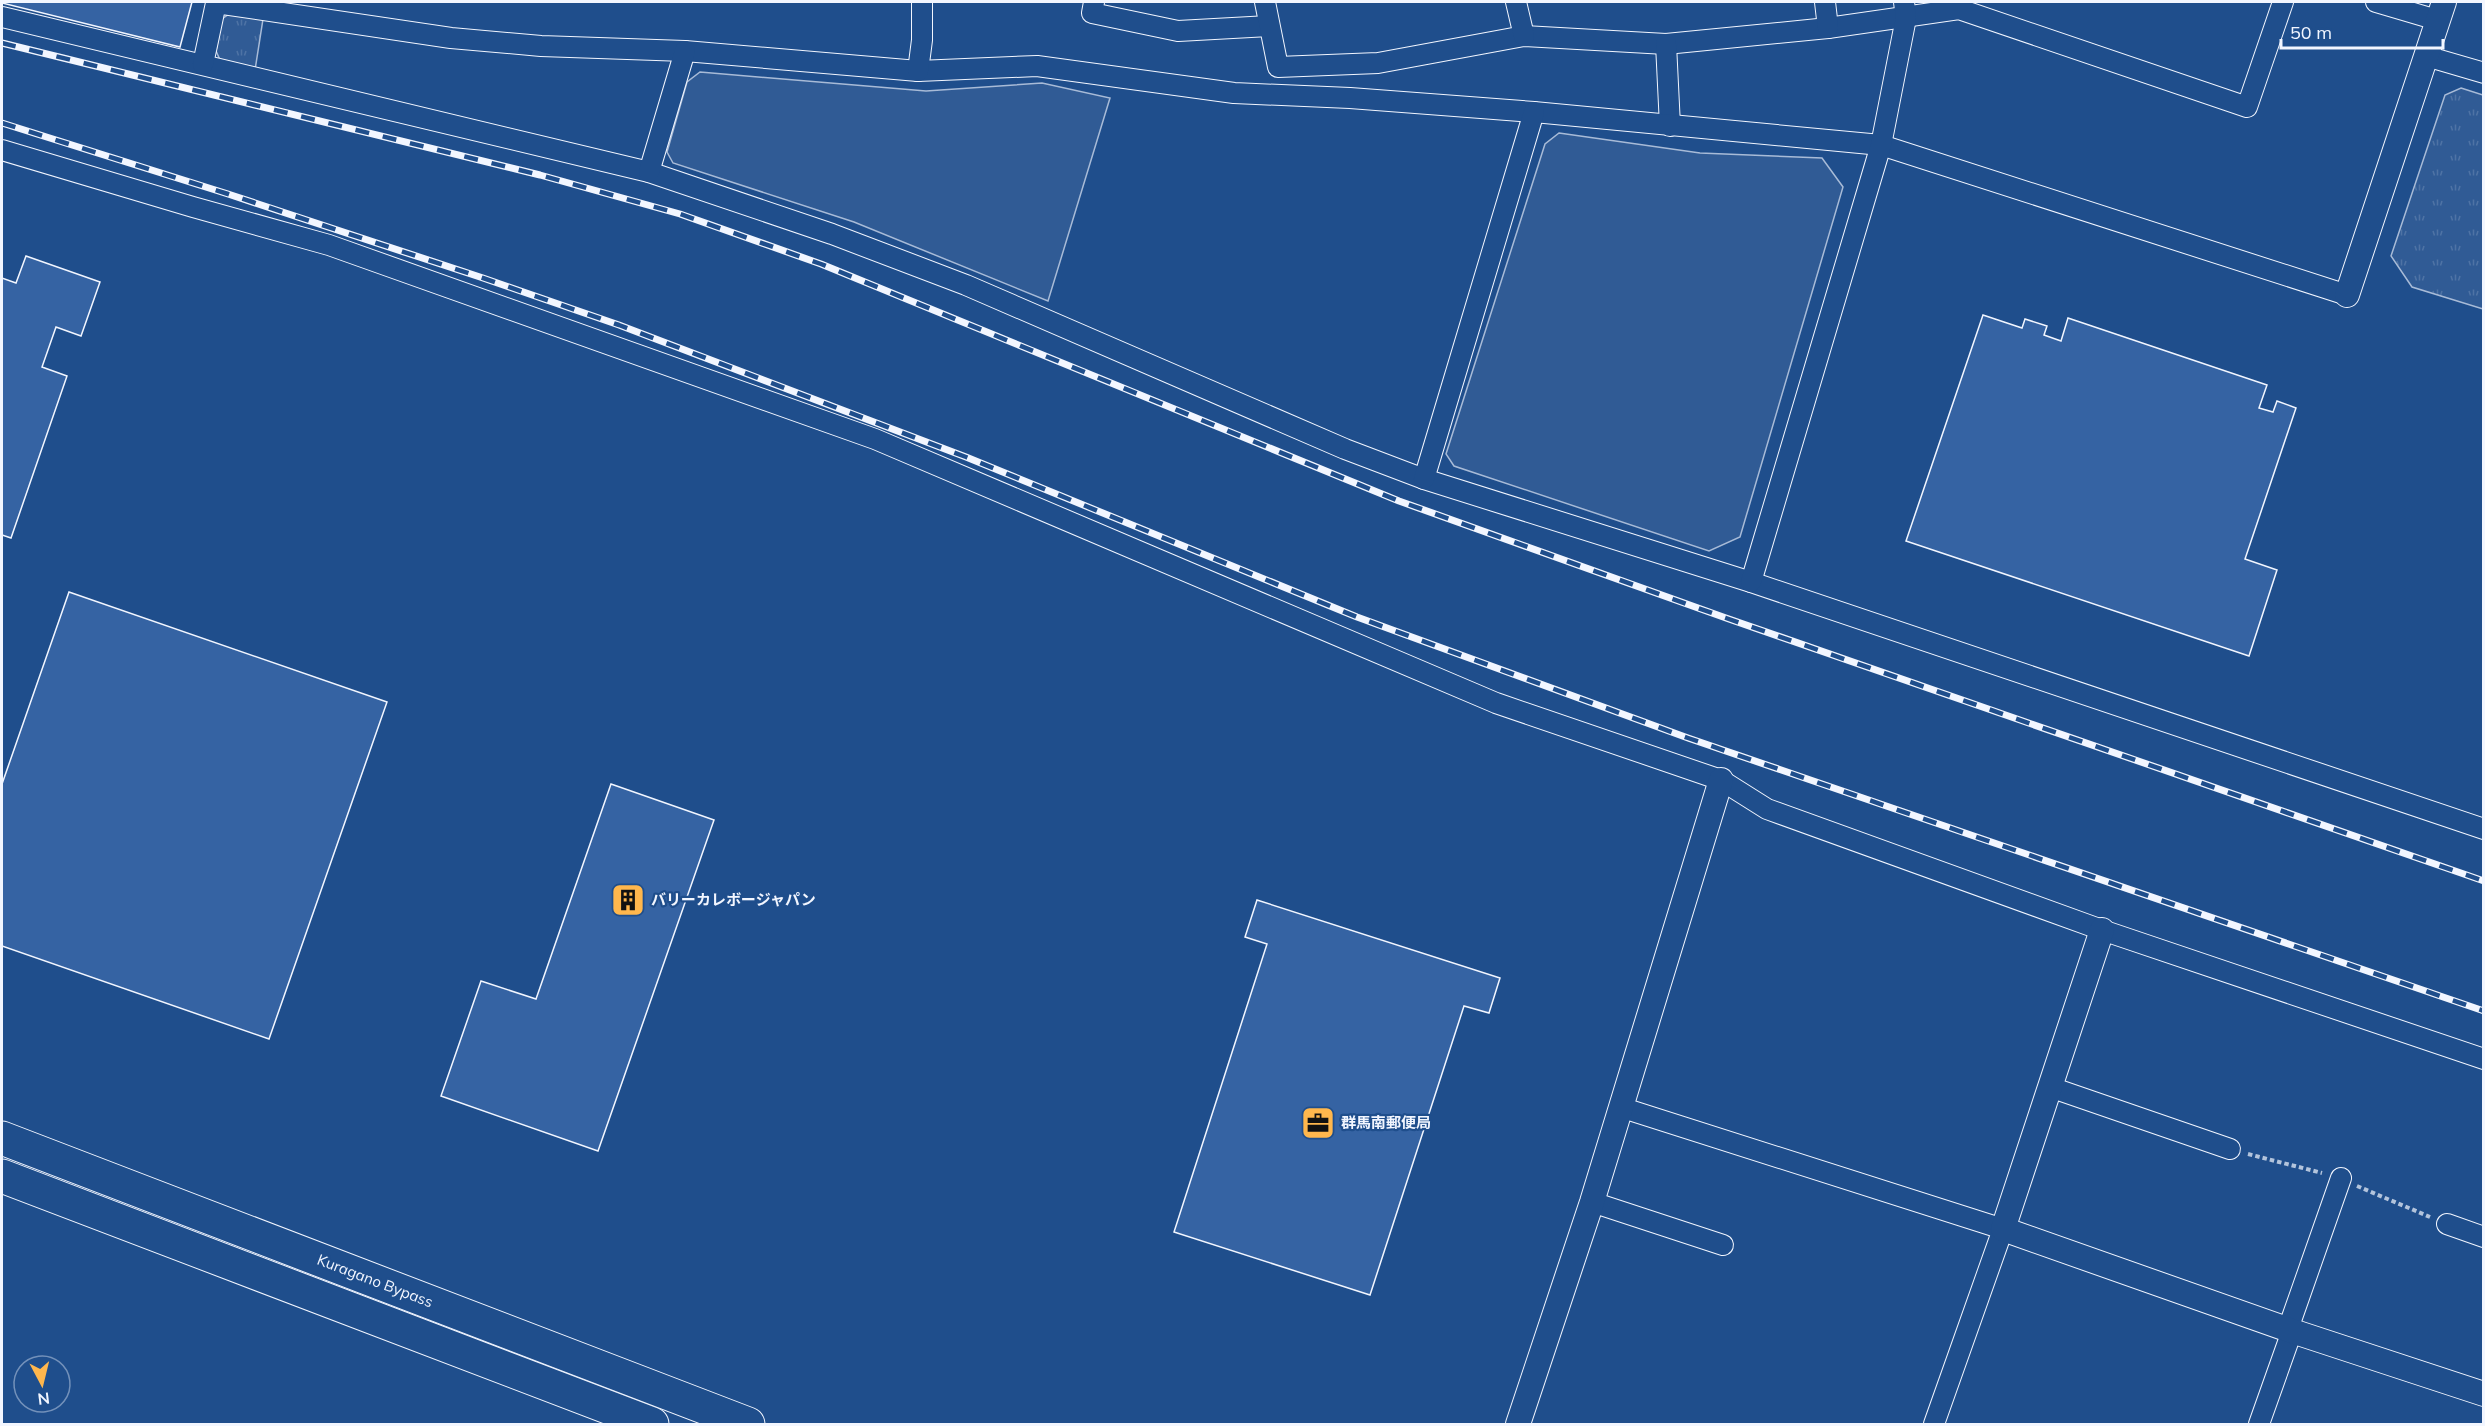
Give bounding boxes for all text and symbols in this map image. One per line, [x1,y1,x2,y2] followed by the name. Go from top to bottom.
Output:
[2281,12,2443,50] scale bar
[2290,21,2332,44] text: 50 m
[610,882,646,918] building icon: バリーカレボージャパン
[651,890,816,909] place label: バリーカレボージャパン
[1300,1105,1336,1141] office icon: 群馬南郵便局
[1341,1113,1431,1132] place label: 群馬南郵便局
[314,1250,436,1311] street label: Kuragano Bypass
[12,1354,72,1414] north arrow
[37,1388,51,1410] text: N

